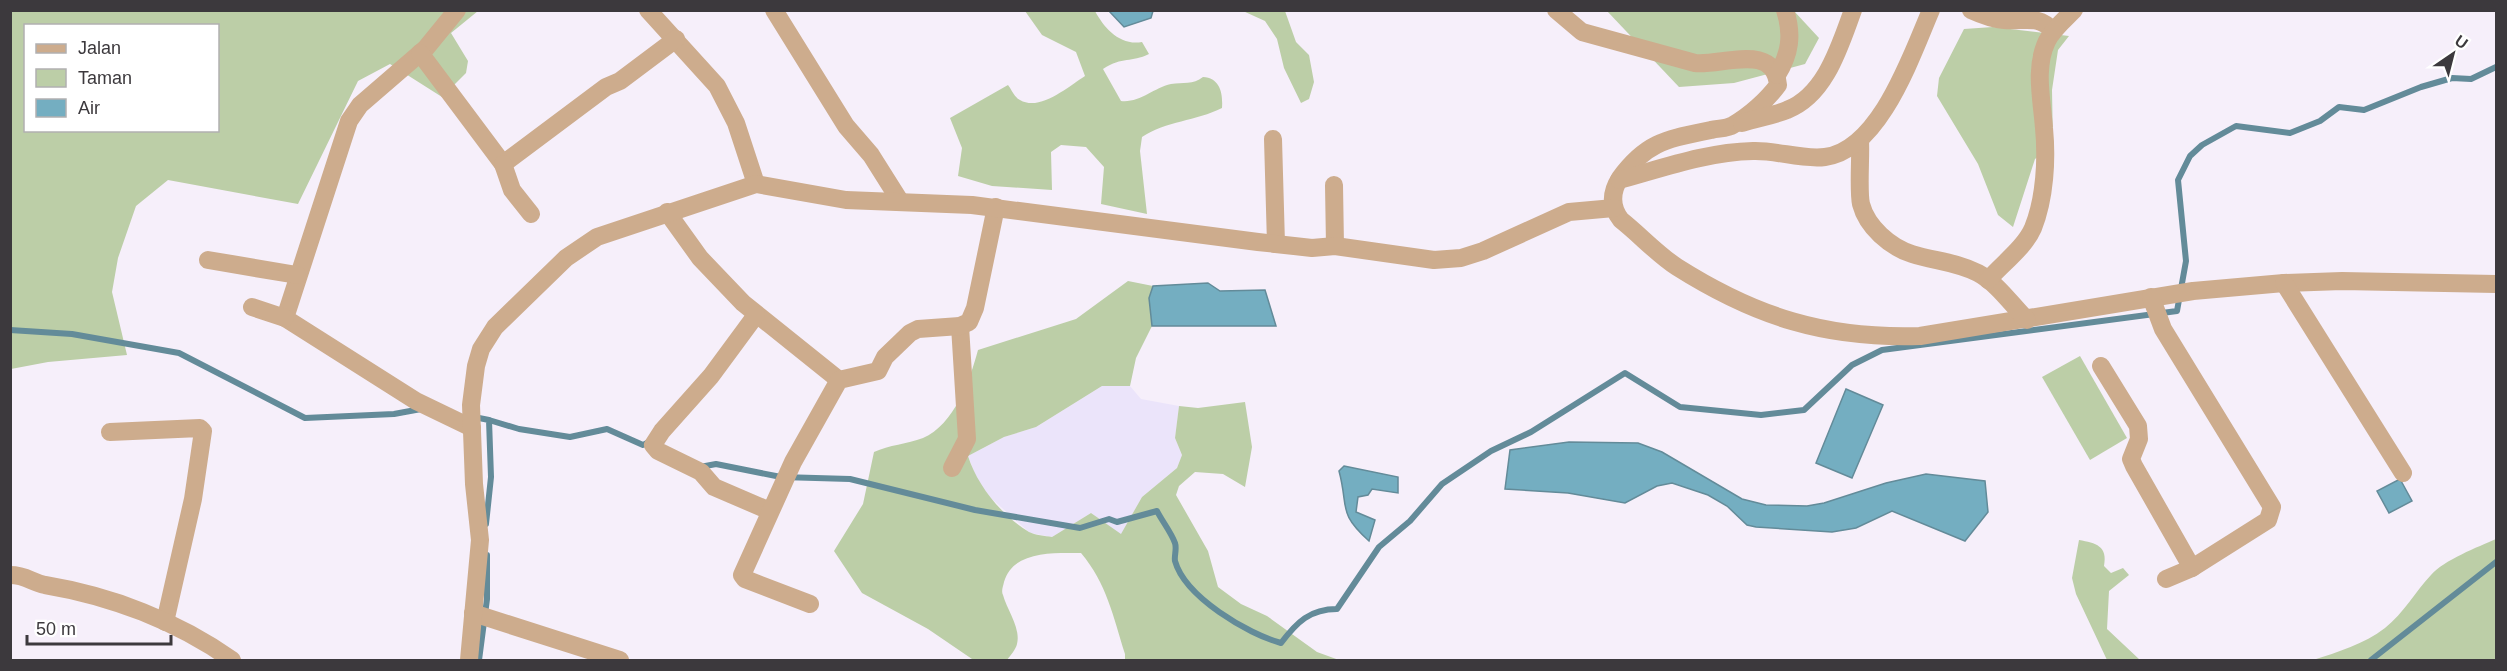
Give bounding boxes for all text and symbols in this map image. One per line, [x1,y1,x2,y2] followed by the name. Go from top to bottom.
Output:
[24,24,219,132] legend
[2423,24,2483,84] north arrow
[2452,32,2471,52] text: U
[78,38,121,58] text: Jalan
[78,68,132,88] text: Taman
[78,98,100,118] text: Air
[27,608,171,646] scale bar
[36,619,76,639] text: 50 m

